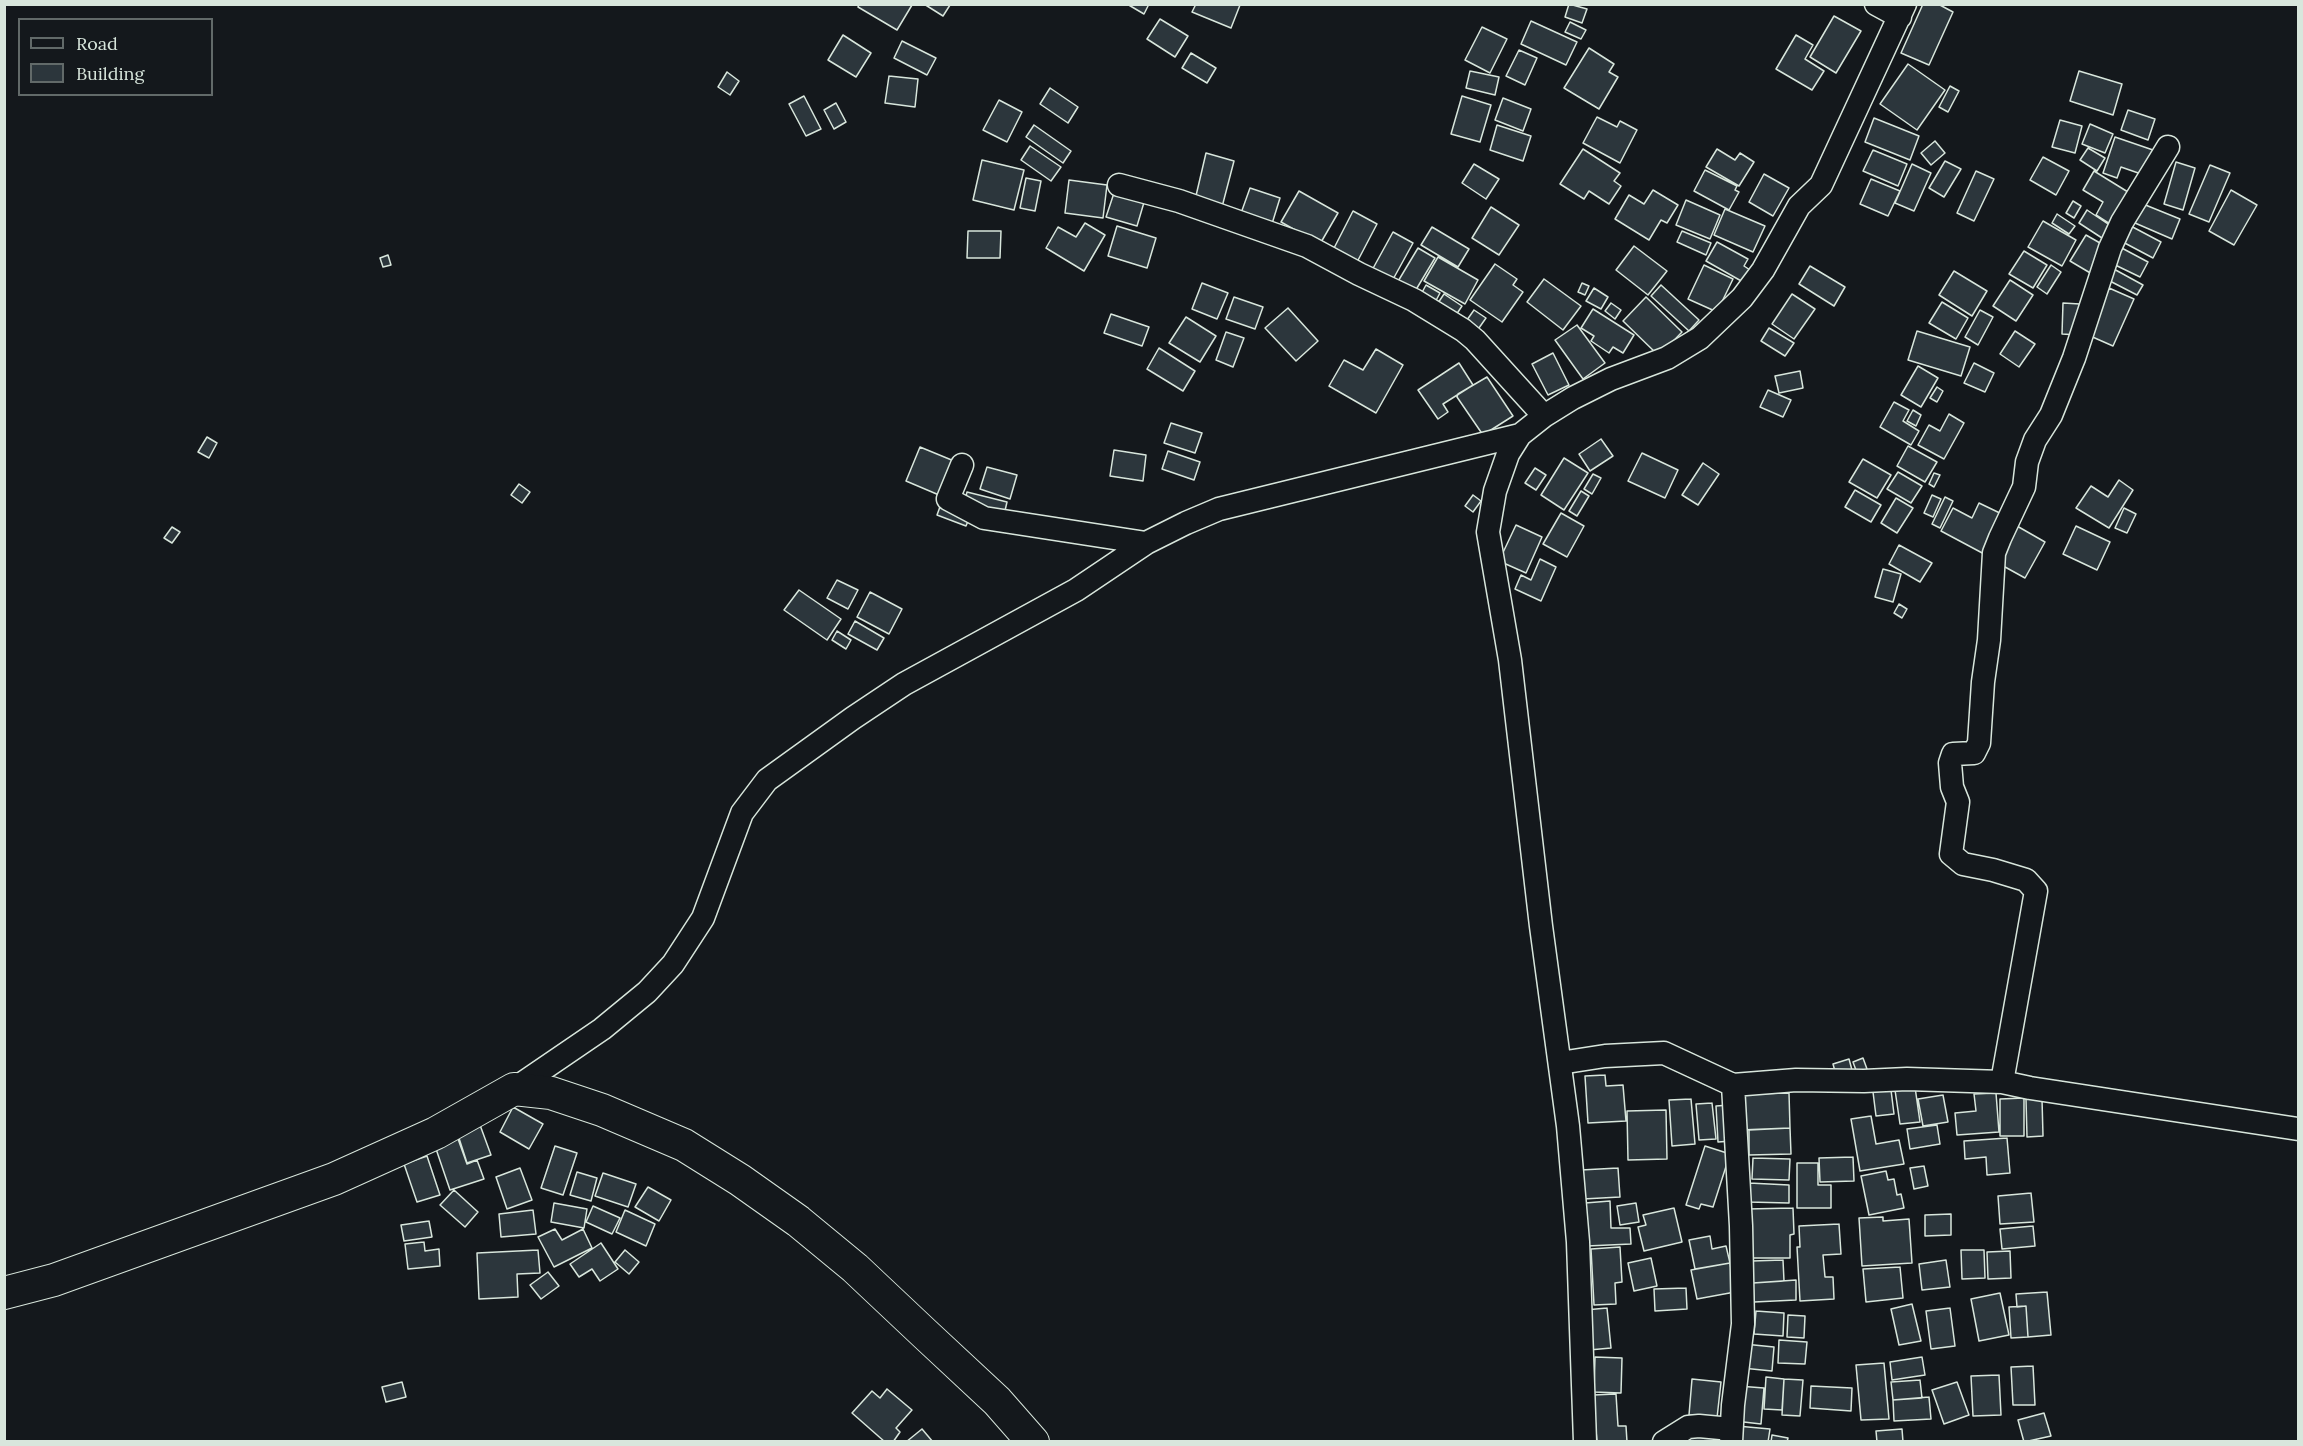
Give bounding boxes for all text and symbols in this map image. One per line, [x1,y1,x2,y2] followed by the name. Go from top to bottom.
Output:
[18,18,213,96] legend
[76,32,118,55] text: Road
[76,62,144,85] text: Building

